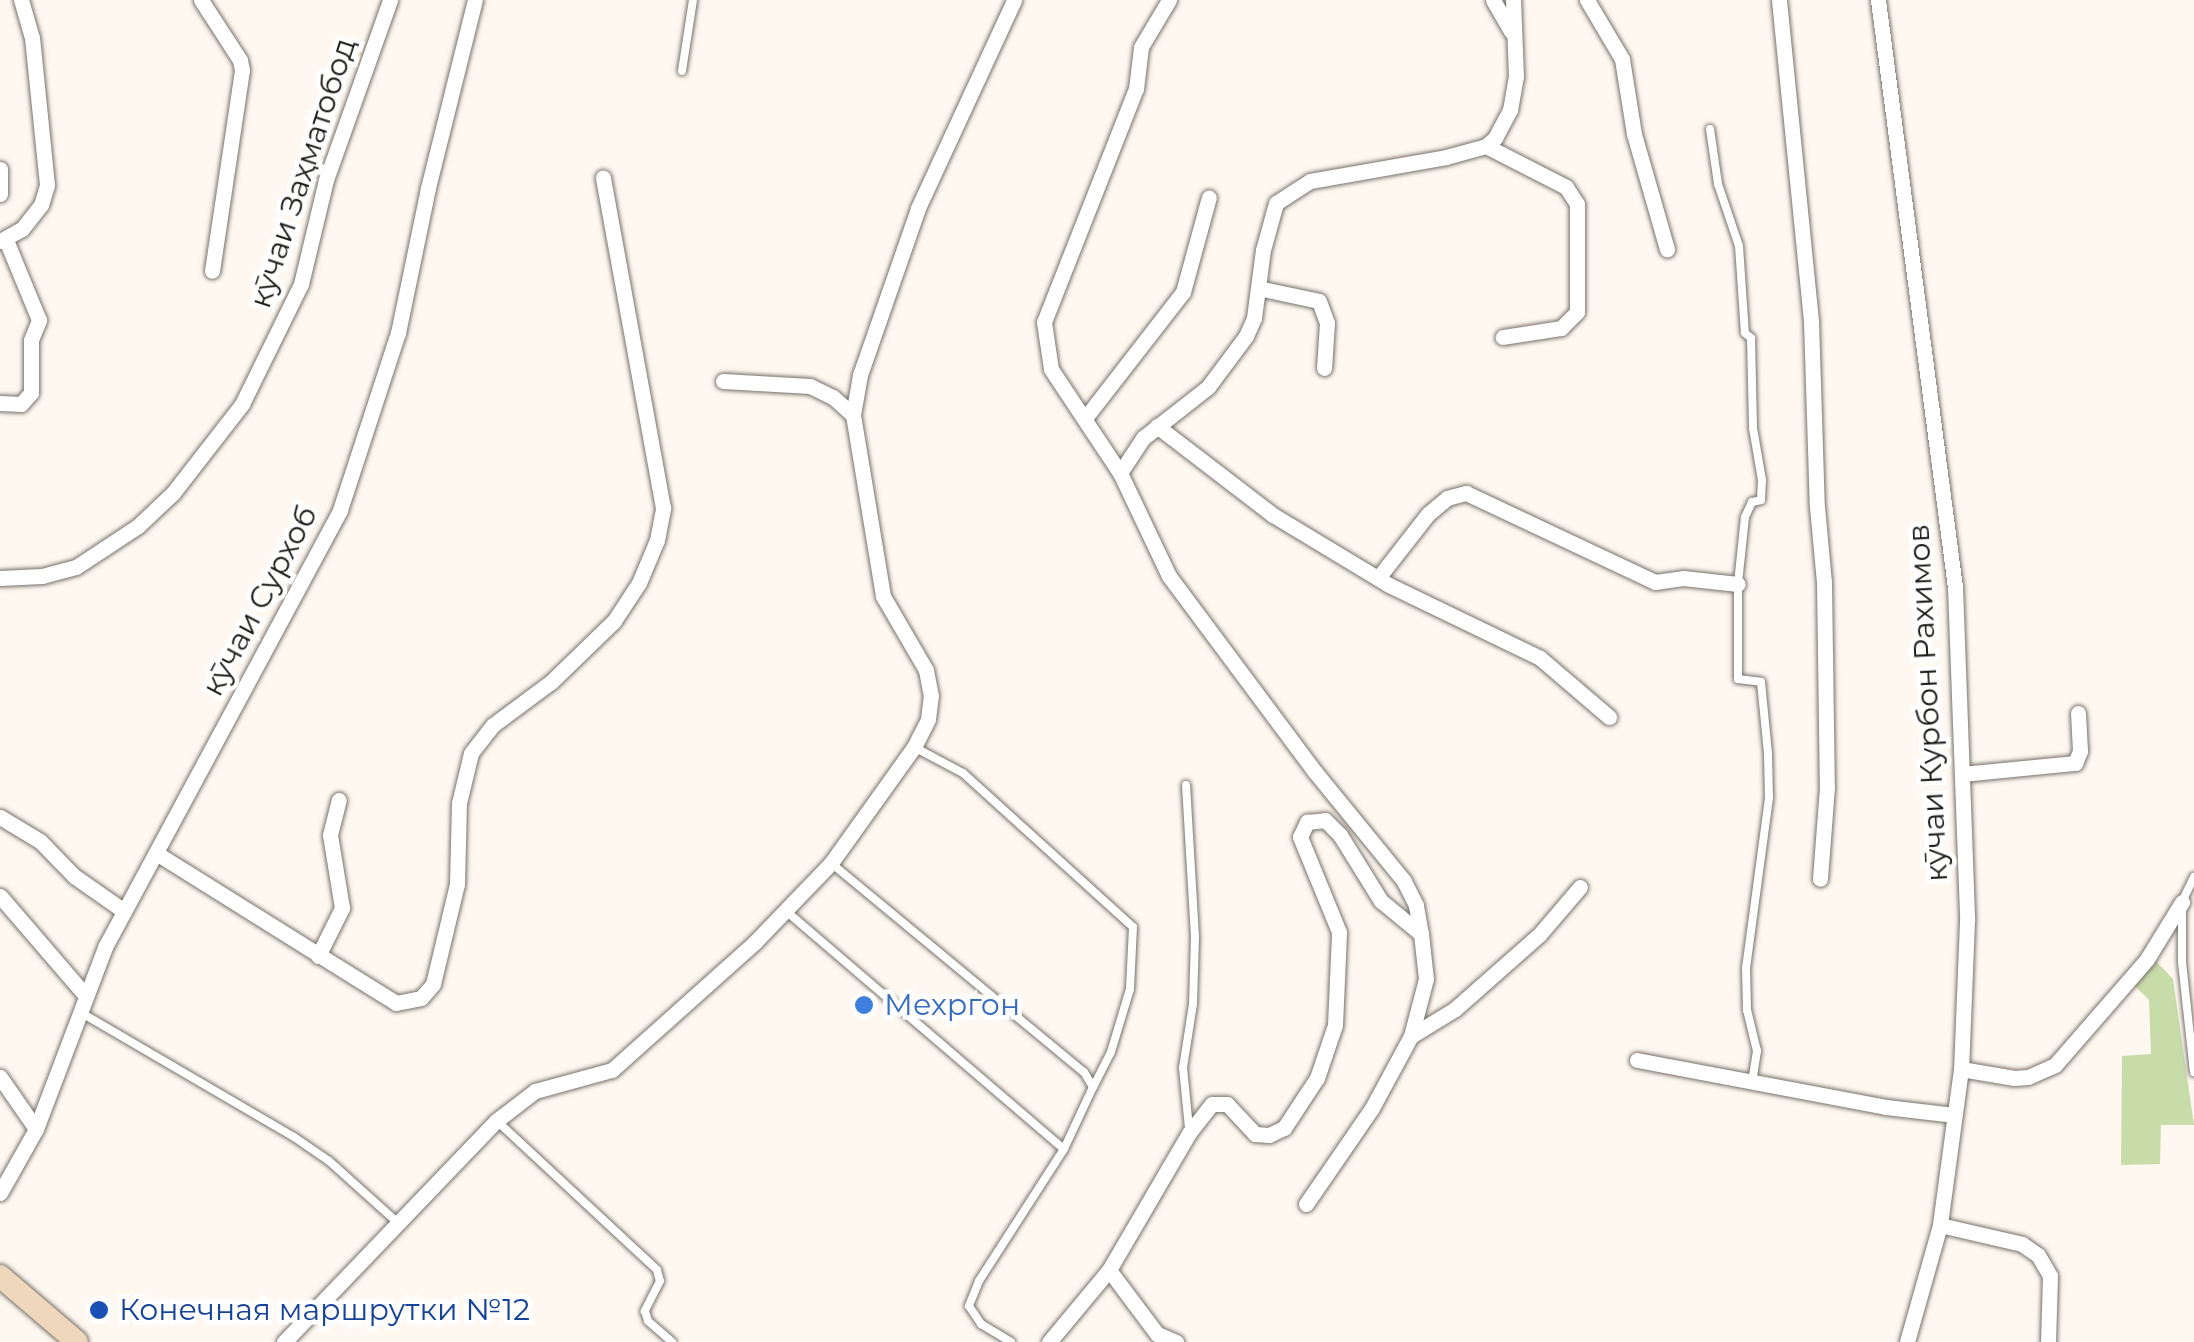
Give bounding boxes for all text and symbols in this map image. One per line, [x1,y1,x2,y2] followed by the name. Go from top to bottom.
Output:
[242,34,364,312] street label: кӯчаи Заҳматобод
[195,500,325,702] street label: кӯчаи Сурхоб
[1901,523,1955,883] street label: кӯчаи Курбон Рахимов
[884,987,1020,1023] place label: Мехргон
[853,994,875,1016] marker: Мехргон
[119,1292,530,1328] place label: Конечная маршрутки №12
[88,1299,110,1321] marker: Конечная маршрутки №12

